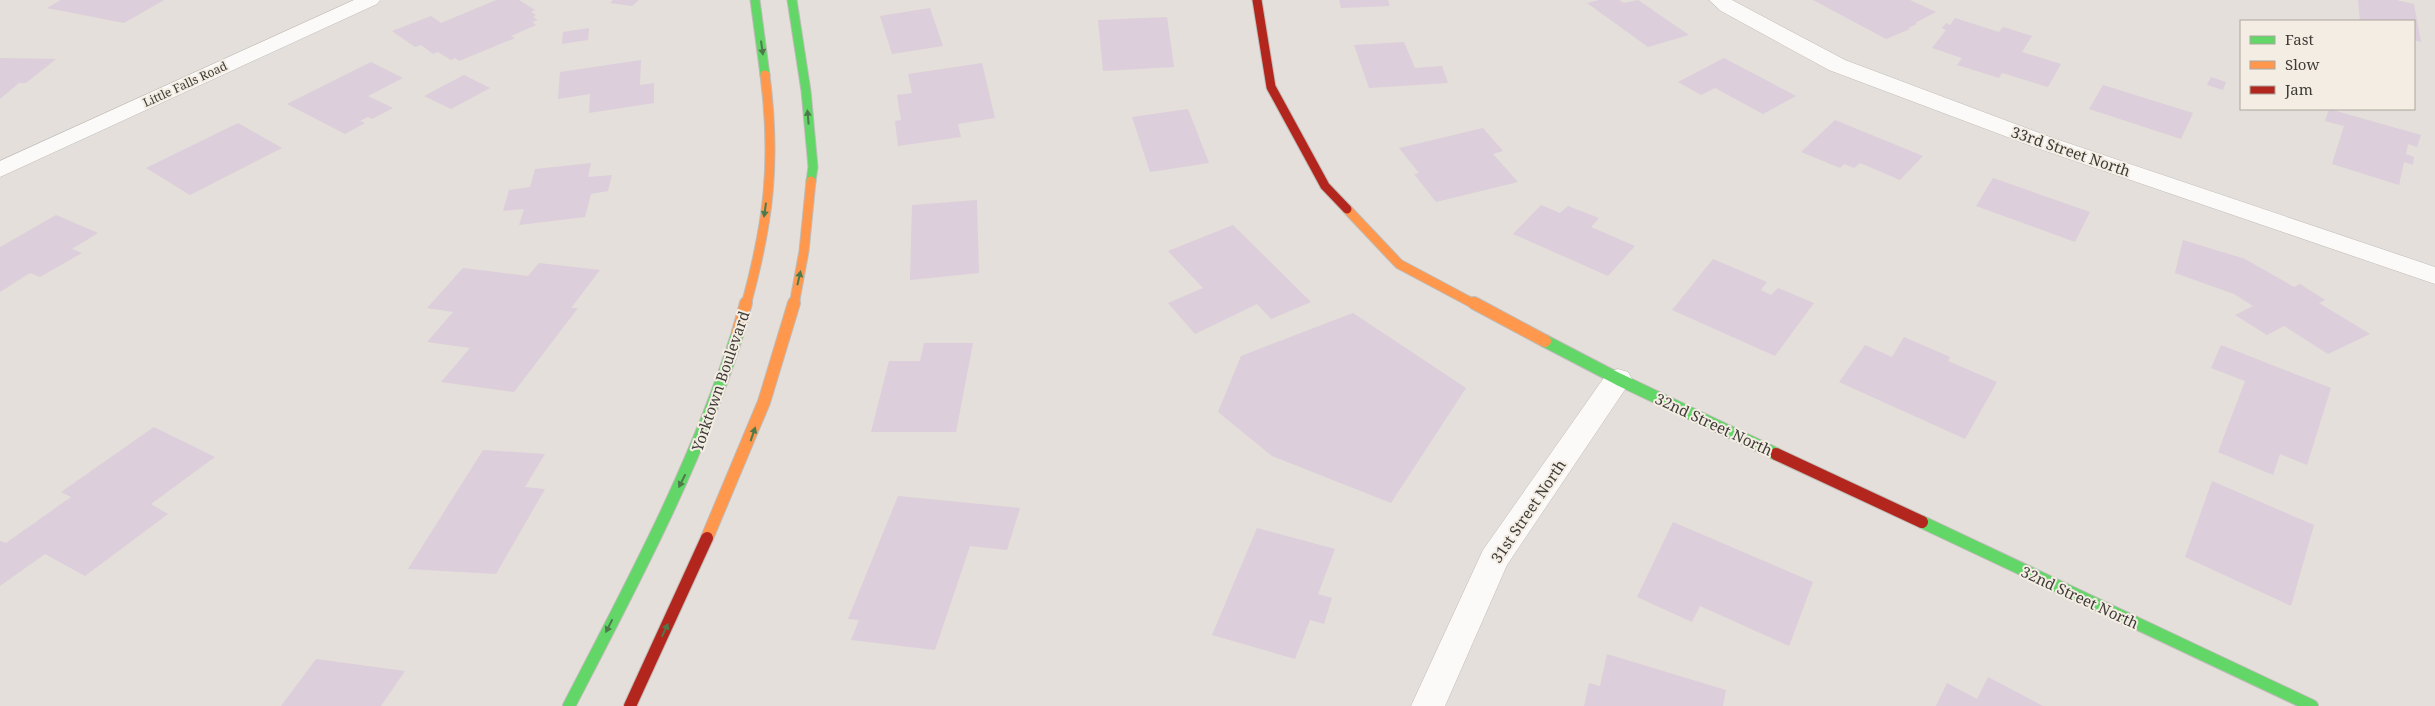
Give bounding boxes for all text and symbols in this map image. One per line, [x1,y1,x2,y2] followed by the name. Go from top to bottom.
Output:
[2240,20,2415,110] legend
[2285,29,2314,49] text: Fast
[758,41,766,57] one-way arrow
[2285,54,2319,74] text: Slow
[140,57,231,111] street label: Little Falls Road
[2284,79,2313,99] text: Jam
[804,109,812,125] one-way arrow
[2009,121,2134,181] street label: 33rd Street North
[761,202,769,218] one-way arrow
[795,271,803,286] one-way arrow
[686,308,753,455] street label: Yorktown Boulevard
[1652,388,1776,460] street label: 32nd Street North
[750,426,757,441] one-way arrow
[1486,455,1570,567] street label: 31st Street North
[678,474,686,488] one-way arrow
[2018,561,2142,633] street label: 32nd Street North
[605,619,613,634] one-way arrow
[662,623,670,637] one-way arrow

